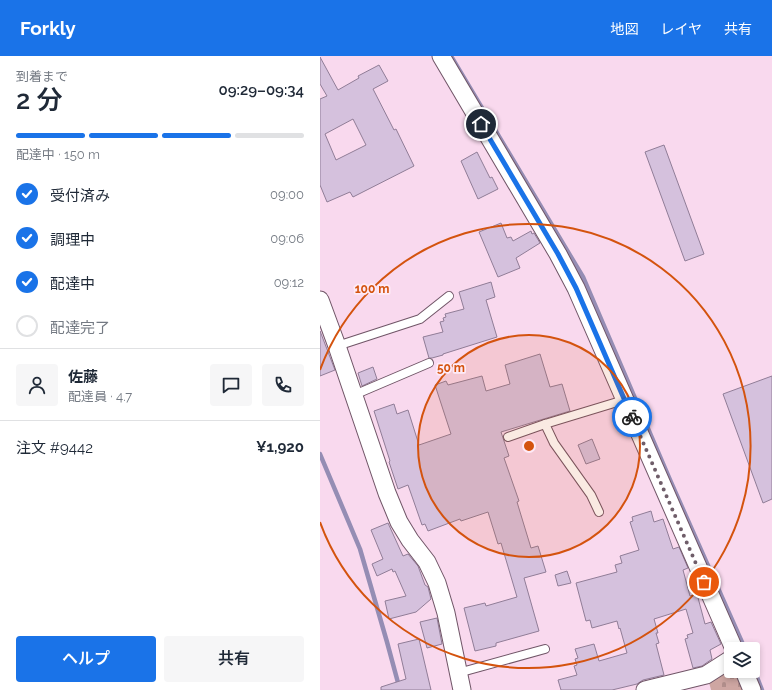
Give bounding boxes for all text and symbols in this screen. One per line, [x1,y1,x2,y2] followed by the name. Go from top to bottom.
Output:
[20,17,76,39] text: Forkly
[610,21,638,37] text: 地図
[660,21,702,37] text: レイヤ
[724,21,752,37] text: 共有
[16,69,68,84] text: 到着まで
[219,81,304,99] text: 09:29–09:34
[16,85,63,115] text: 2 分
[464,107,498,141] pin
[470,113,492,135] icon: home
[16,147,100,162] text: 配達中 · 150 m
[16,183,38,205] icon: check
[50,187,110,205] text: 受付済み
[270,187,304,202] text: 09:00
[16,227,38,249] icon: check
[50,231,95,249] text: 調理中
[270,231,304,246] text: 09:06
[16,271,38,293] icon: check
[50,275,95,293] text: 配達中
[274,275,304,290] text: 09:12
[355,282,389,296] text: 100 m
[50,319,110,337] text: 配達完了
[437,361,465,375] text: 50 m
[16,364,58,406] button: person
[210,364,252,406] button: chat
[262,364,304,406] button: phone
[68,368,98,386] text: 佐藤
[68,389,132,404] text: 配達員 · 4.7
[612,397,652,437] courier
[621,406,643,428] icon: bike
[256,438,304,456] text: ¥1,920
[16,439,93,457] text: 注文 #9442
[522,439,536,453] centre of rings
[687,565,721,599] pin
[693,571,715,593] icon: bag
[16,636,156,682] button: ヘルプ
[164,636,304,682] button: 共有
[724,642,760,678] map controls
[724,642,760,678] button: layers

